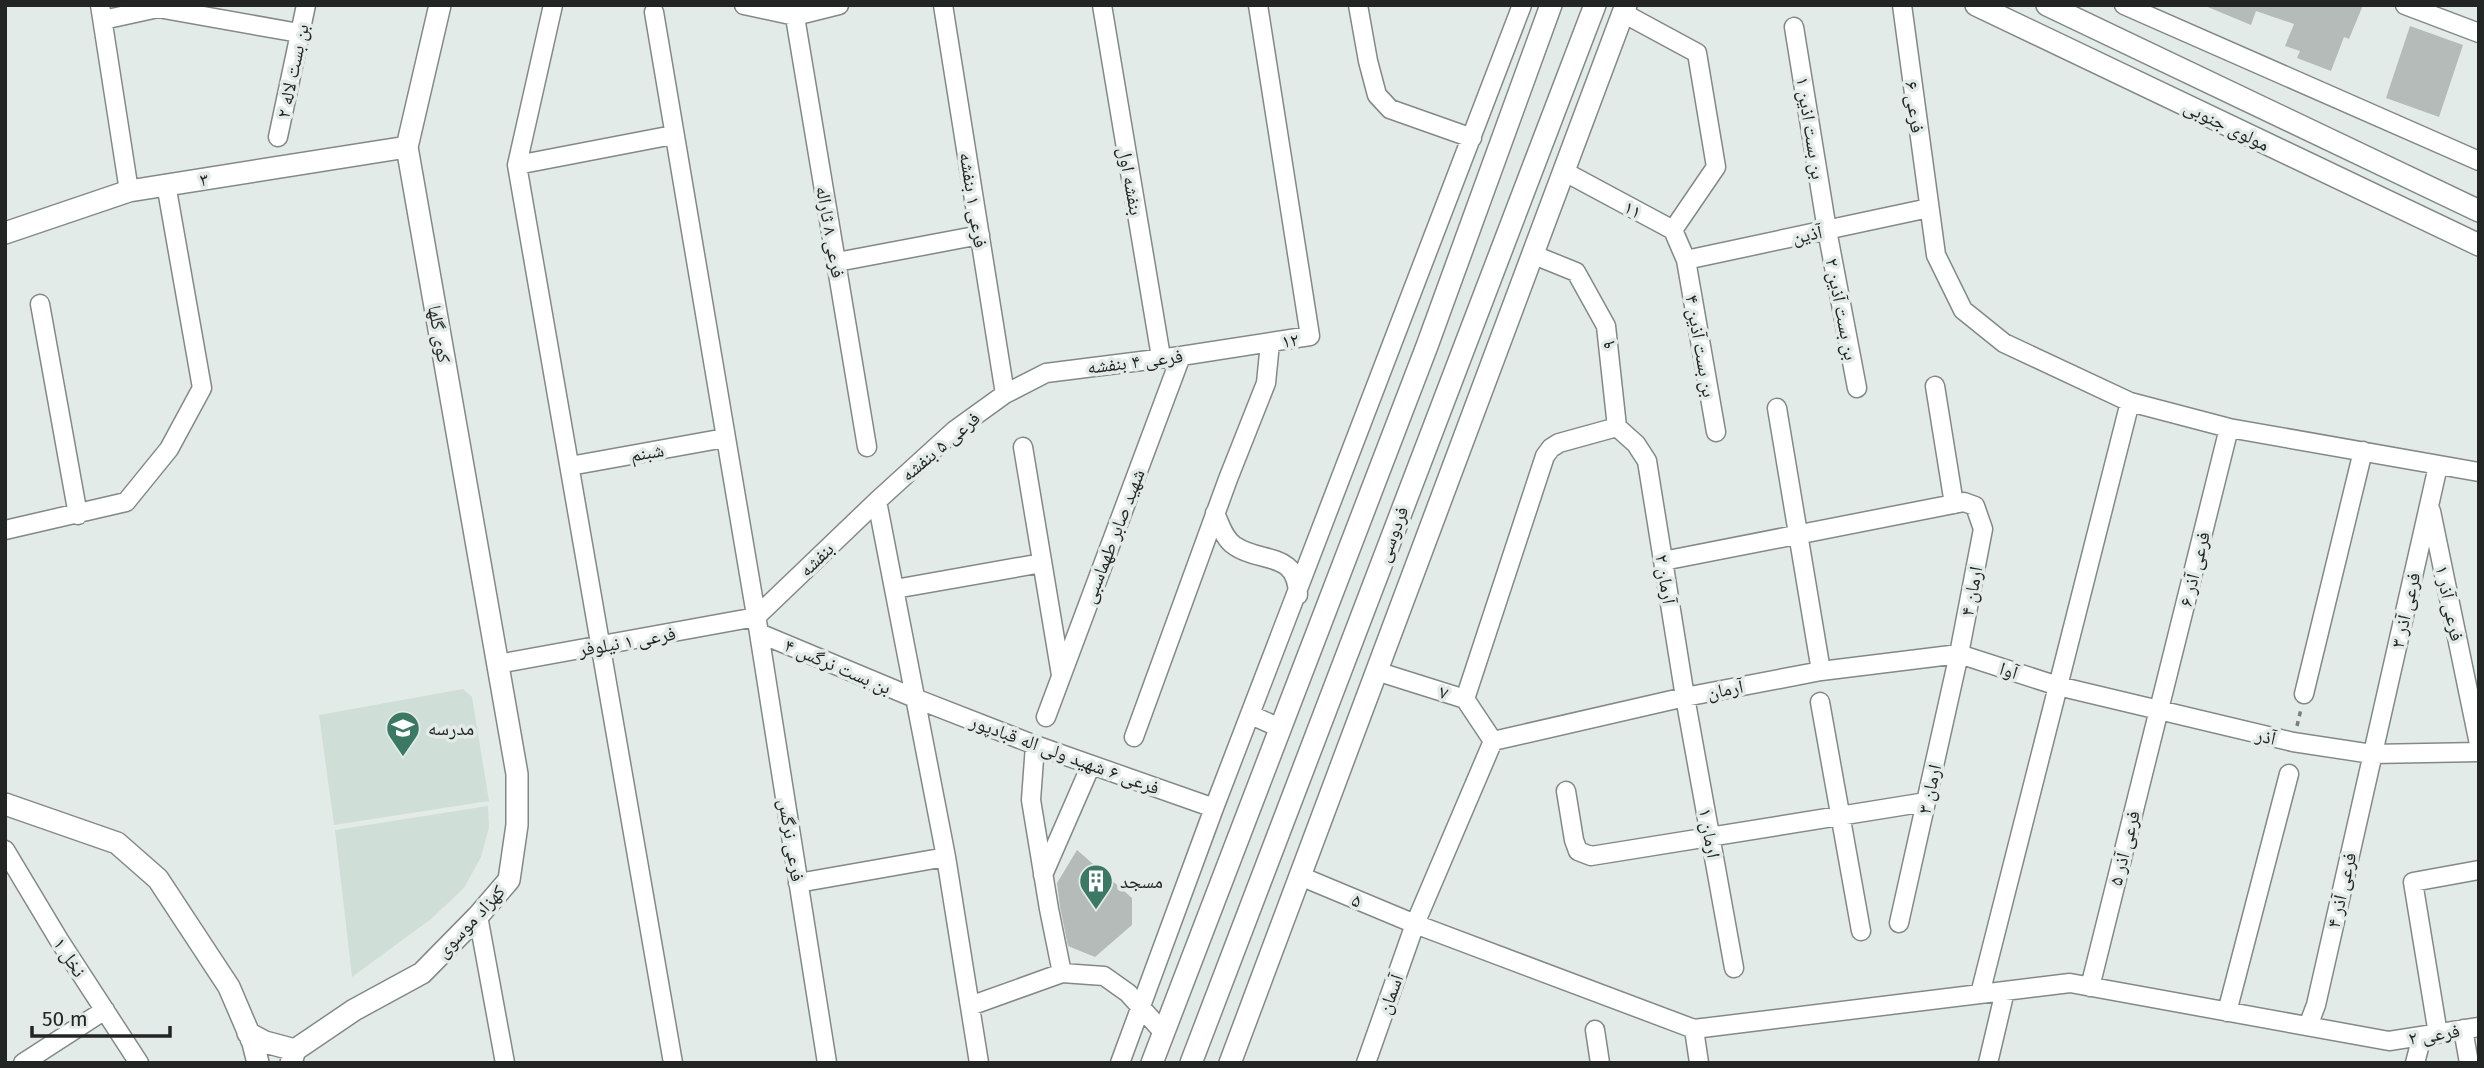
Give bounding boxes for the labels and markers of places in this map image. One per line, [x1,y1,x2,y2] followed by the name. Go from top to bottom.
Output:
[384,709,422,758] school or university icon: مدرسه
[428,717,474,740] place label: مدرسه
[1077,862,1115,911] building icon: مسجد
[1120,870,1163,893] place label: مسجد

